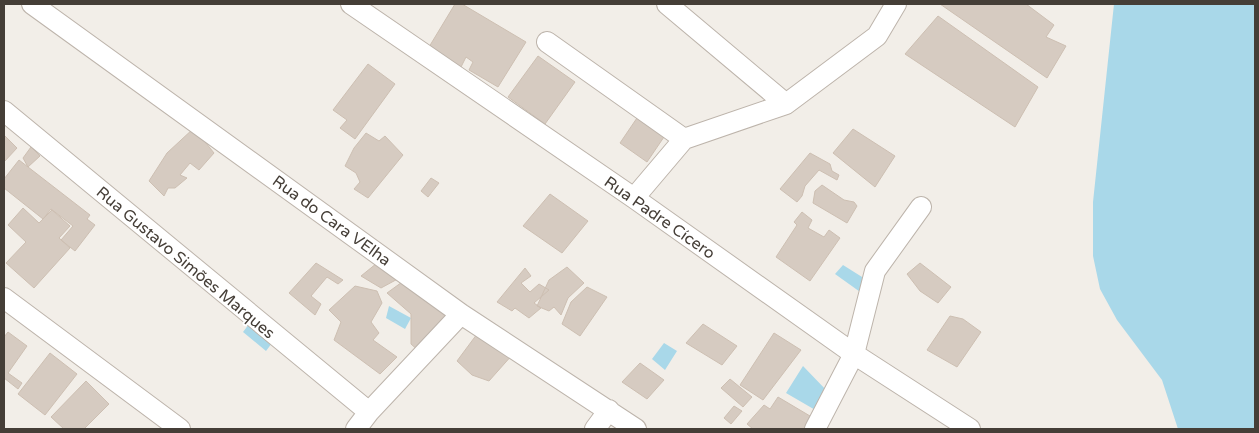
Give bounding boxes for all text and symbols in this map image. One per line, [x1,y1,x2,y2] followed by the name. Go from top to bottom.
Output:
[268,171,395,271] street label: Rua do Cara VElha
[600,172,719,264] street label: Rua Padre Cícero
[92,182,279,343] street label: Rua Gustavo Simões Marques

